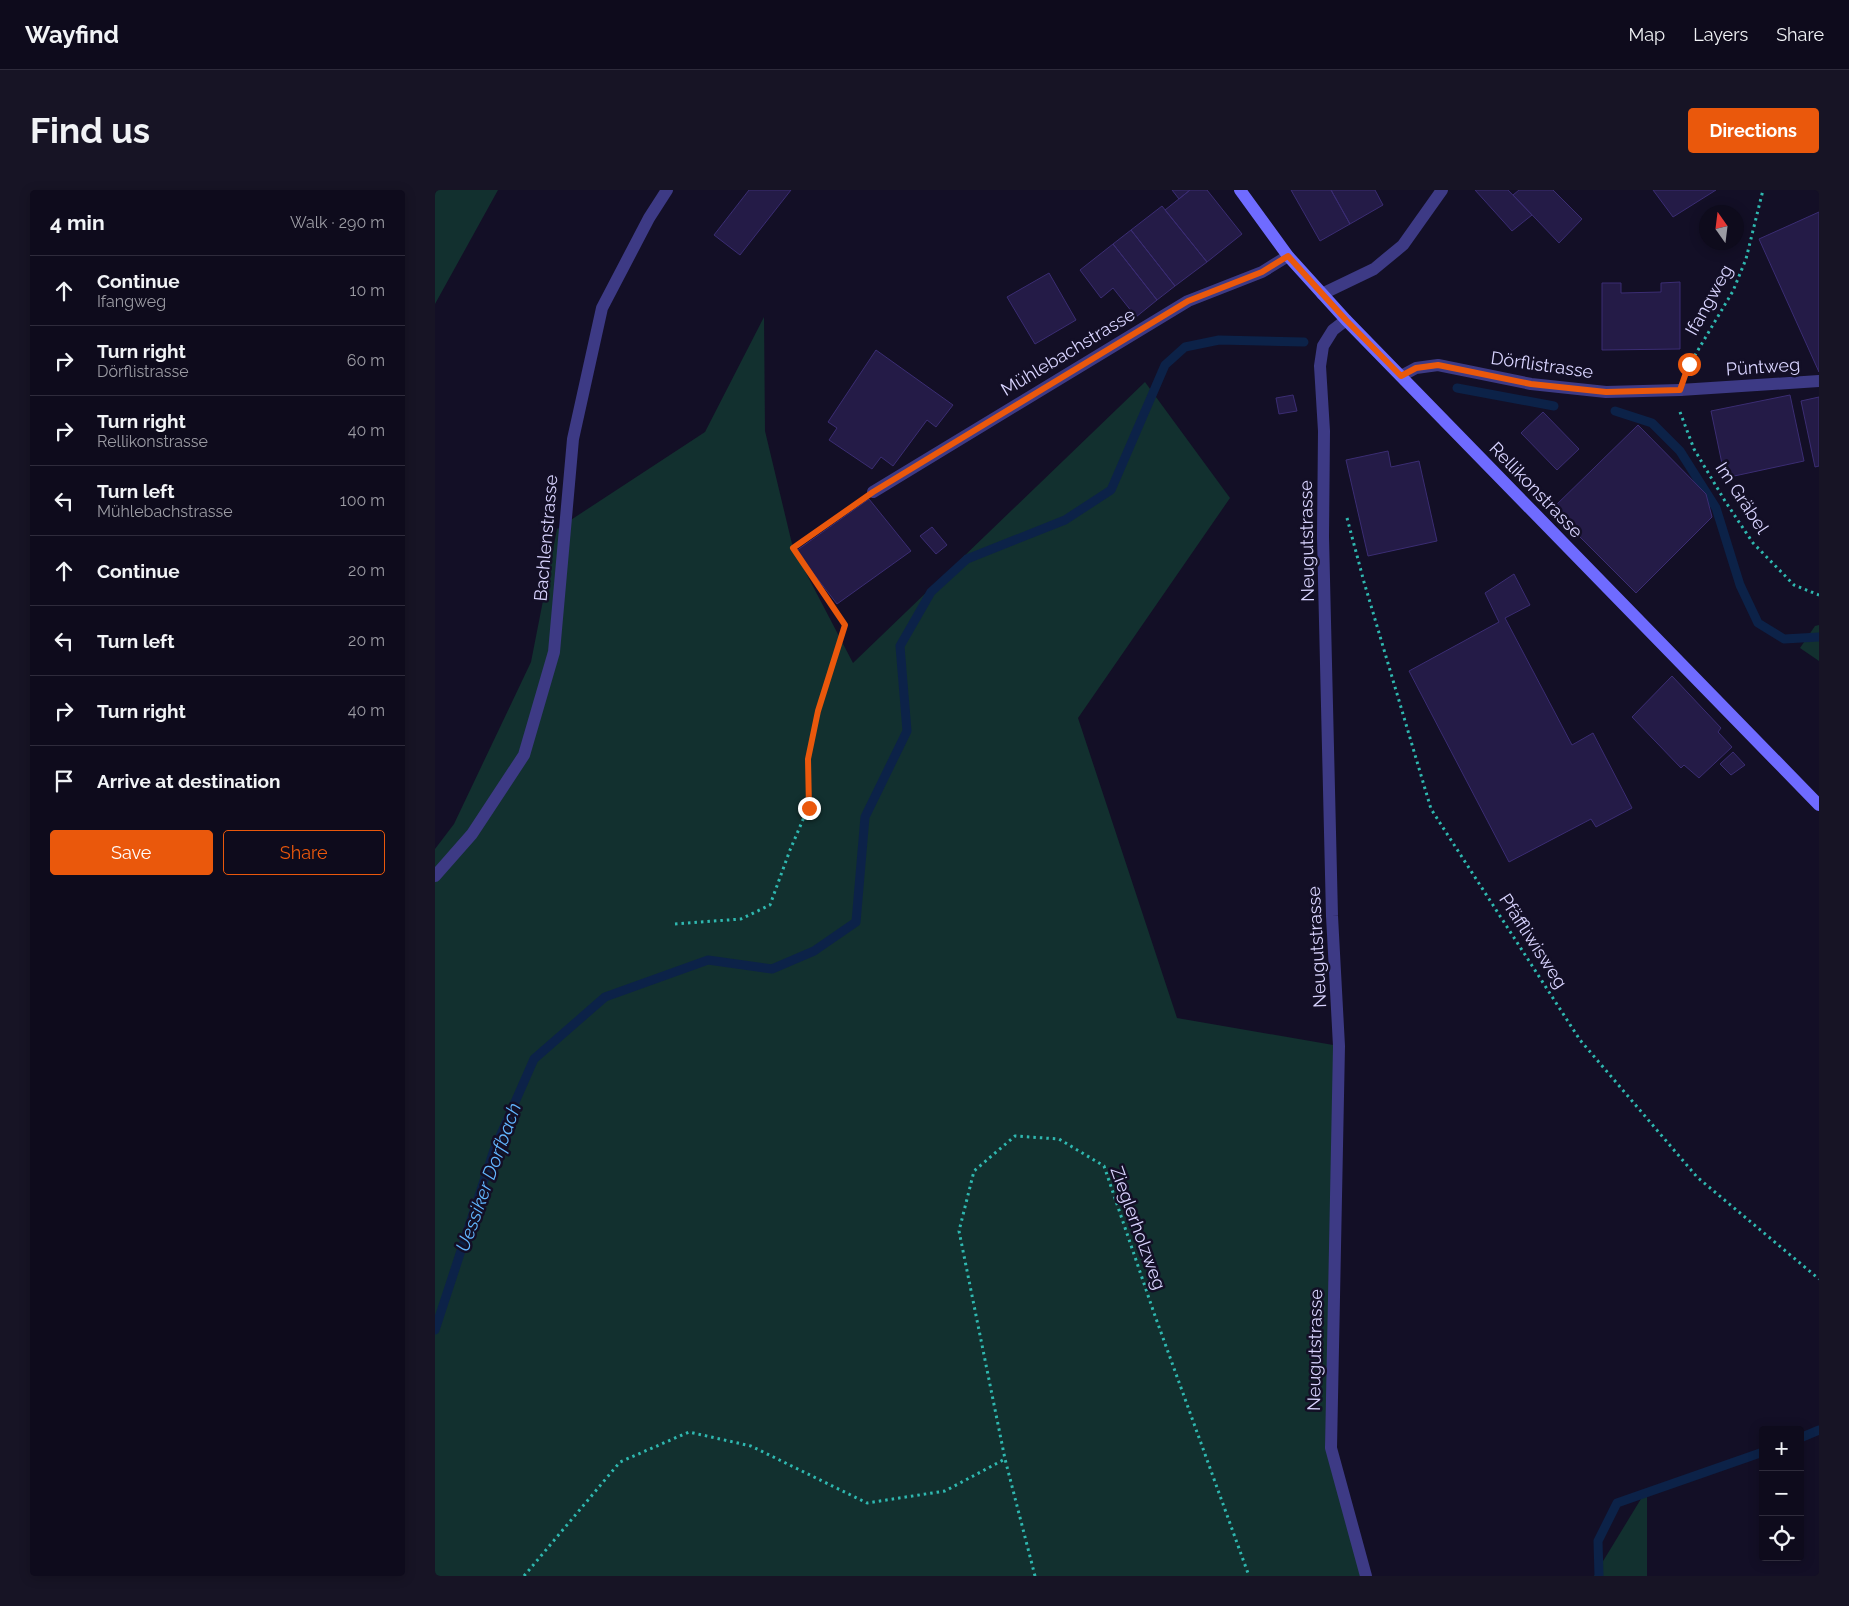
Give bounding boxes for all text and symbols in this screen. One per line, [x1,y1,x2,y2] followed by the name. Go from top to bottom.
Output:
[25,20,119,49] text: Wayfind
[1629,24,1665,45] text: Map
[1693,24,1748,45] text: Layers
[1776,24,1824,45] text: Share
[1688,108,1819,153] button: Directions
[30,110,150,151] text: Find us
[1699,205,1744,250] north arrow
[50,210,105,235] text: 4 min
[290,213,385,232] text: Walk · 290 m
[1681,261,1737,339] street label: Ifangweg
[97,270,180,292] text: Continue
[50,277,78,305] icon: ahead
[350,281,385,300] text: 10 m
[97,292,166,311] text: Ifangweg
[997,303,1139,400] street label: Mühlebachstrasse
[97,340,186,362] text: Turn right
[50,347,78,375] icon: right
[1490,347,1595,382] street label: Dörflistrasse
[347,351,385,370] text: 60 m
[1678,353,1701,376] route start
[1725,353,1801,380] street label: Püntweg
[97,362,189,381] text: Dörflistrasse
[97,410,186,432] text: Turn right
[50,417,78,445] icon: right
[348,421,385,440] text: 40 m
[97,432,208,451] text: Rellikonstrasse
[1485,437,1588,542] street label: Rellikonstrasse
[1712,458,1773,538] street label: Im Gräbel
[530,473,562,602] street label: Bachlenstrasse
[97,480,174,502] text: Turn left
[1295,480,1318,602] street label: Neugutstrasse
[50,487,78,515] icon: left
[340,491,385,510] text: 100 m
[97,502,233,521] text: Mühlebachstrasse
[50,557,78,585] icon: ahead
[97,560,180,582] text: Continue
[348,561,385,580] text: 20 m
[50,627,78,655] icon: left
[97,630,174,652] text: Turn left
[348,631,385,650] text: 20 m
[50,697,78,725] icon: right
[97,700,186,722] text: Turn right
[348,701,385,720] text: 40 m
[50,767,78,795] icon: arrive
[97,770,281,792] text: Arrive at destination
[798,797,821,820] route end
[50,830,213,875] button: Save
[223,830,385,875] button: Share
[1303,885,1330,1008] street label: Neugutstrasse
[1495,889,1572,992] street label: Pfäffliwisweg
[451,1100,525,1254] water label: Uessiker Dorfbach
[1106,1163,1171,1292] street label: Zieglerholzweg
[1303,1289,1326,1411] street label: Neugutstrasse
[1759,1426,1804,1561] map controls
[1759,1426,1804,1471] button: +
[1759,1471,1804,1516] button: −
[1759,1516,1804,1561] button: locate

